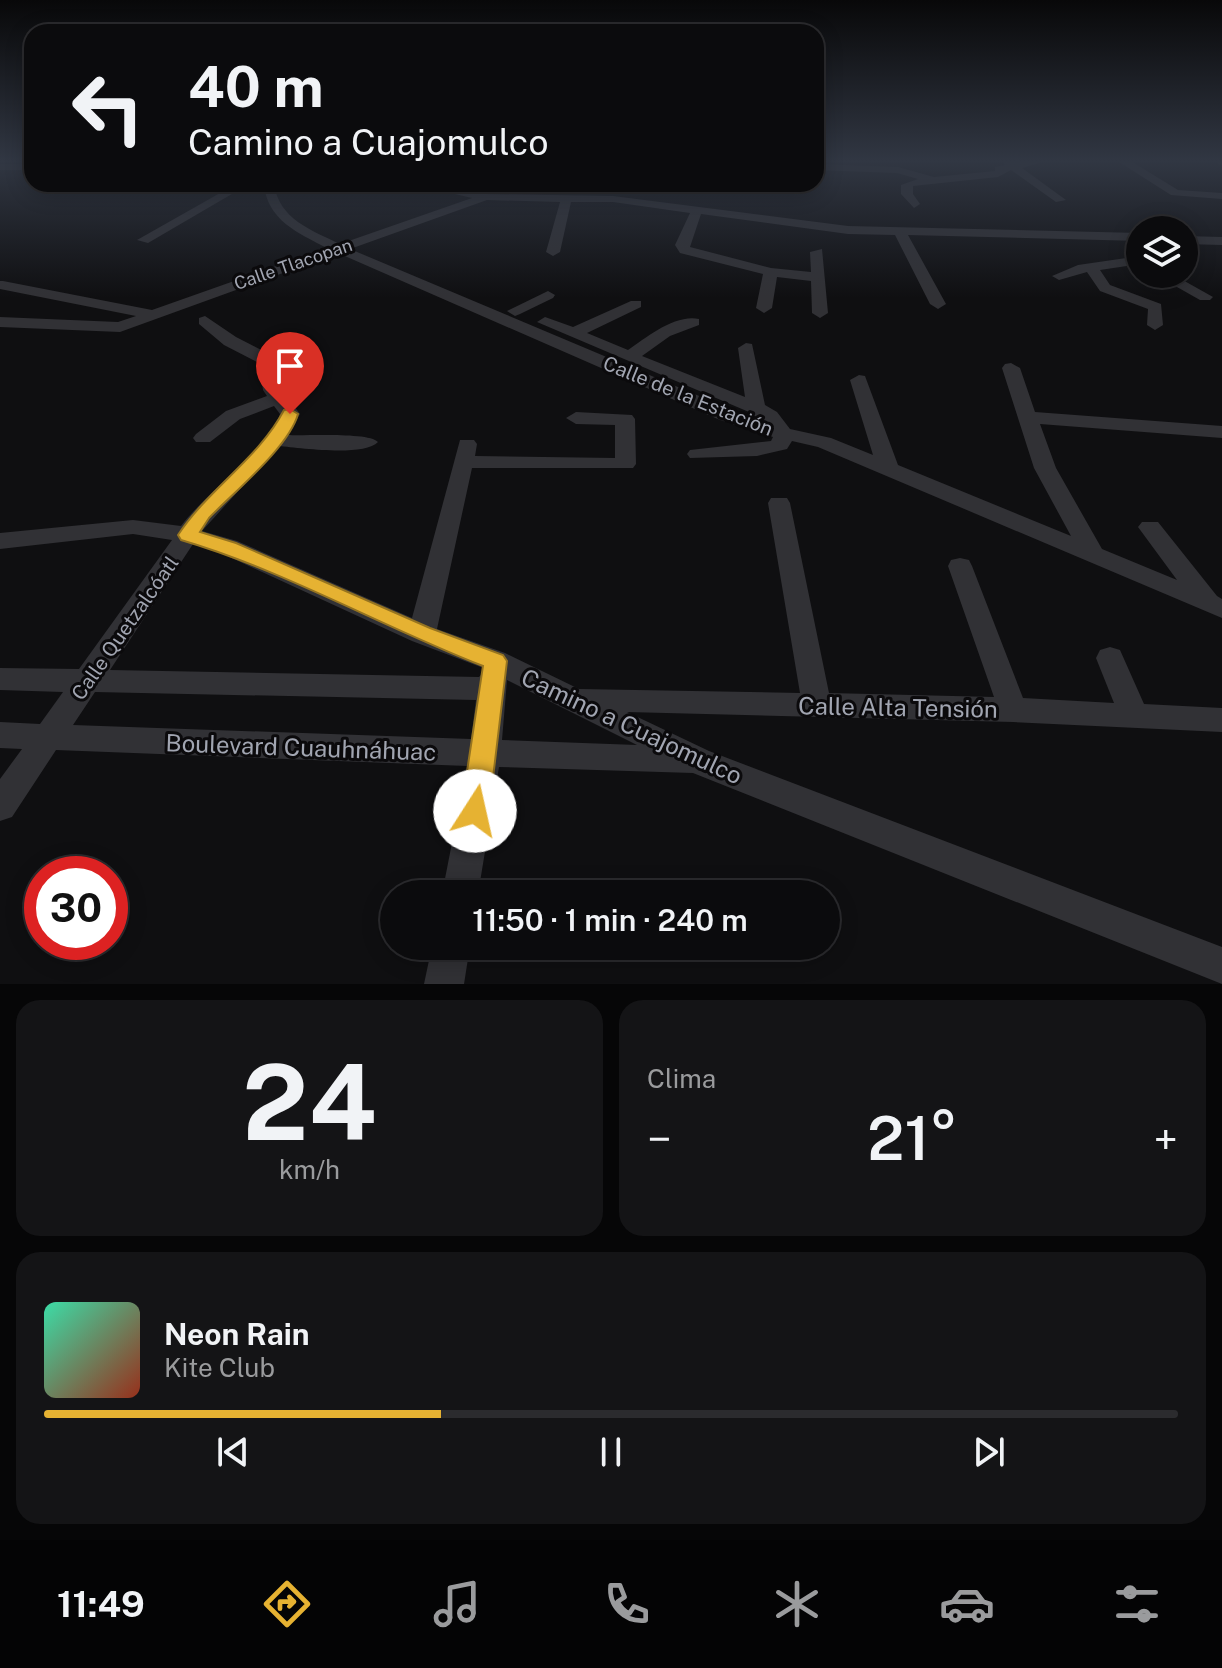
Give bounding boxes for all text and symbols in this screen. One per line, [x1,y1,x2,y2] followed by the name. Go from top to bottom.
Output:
[188,54,324,120] text: 40 m
[56,56,160,160] icon: left
[188,121,549,163] text: Camino a Cuajomulco
[1126,216,1198,288] map controls
[1126,216,1198,288] button: layers
[231,234,355,294] street label: Calle Tlacopan
[256,332,324,414] pin
[268,344,312,388] icon: arrive
[600,351,776,441] street label: Calle de la Estación
[66,551,184,705] street label: Calle Quetzalcóatl
[517,663,747,789] street label: Camino a Cuajomulco
[798,691,998,723] street label: Calle Alta Tensión
[165,728,437,766] street label: Boulevard Cuauhnáhuac
[433,769,517,853] position arrow
[24,856,128,960] speed limit sign: 30
[472,902,748,938] text: 11:50 · 1 min · 240 m
[242,1041,377,1163] text: 24
[647,1063,716,1094] text: Clima
[867,1103,958,1174] text: 21°
[647,1113,671,1165] text: −
[1154,1113,1178,1165] text: +
[279,1154,340,1185] text: km/h
[164,1316,310,1352] text: Neon Rain
[164,1352,275,1383] text: Kite Club
[211,1430,255,1474] icon: previous
[589,1430,633,1474] icon: pause
[967,1430,1011,1474] icon: next
[259,1576,315,1632] icon: directions
[429,1576,485,1632] icon: music
[599,1576,655,1632] icon: phone
[769,1576,825,1632] icon: climate
[939,1576,995,1632] icon: car
[1109,1576,1165,1632] icon: filters
[57,1583,145,1625] text: 11:49

